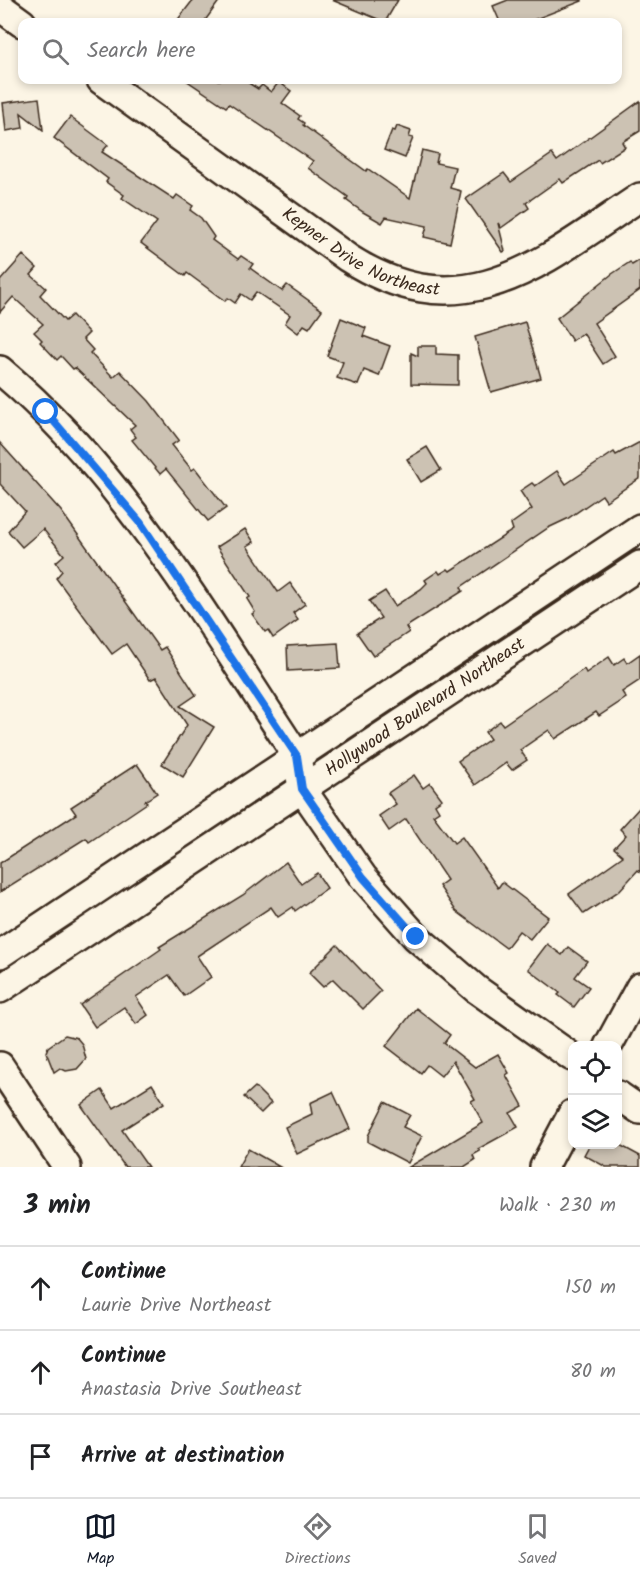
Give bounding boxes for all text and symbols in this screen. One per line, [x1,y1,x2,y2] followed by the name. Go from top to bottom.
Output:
[18,18,622,84] search box
[87,34,195,69] text: Search here
[39,35,72,68] icon: search
[275,200,442,304] street label: Kepner Drive Northeast
[32,398,58,424] route start
[319,630,532,784] street label: Hollywood Boulevard Northeast
[402,923,428,949] route end
[568,1041,622,1149] map controls
[568,1041,622,1095] button: locate
[568,1095,622,1149] button: layers
[24,1185,91,1227] text: 3 min
[499,1190,616,1222] text: Walk · 230 m
[81,1255,166,1290] text: Continue
[24,1272,57,1305] icon: ahead
[565,1272,616,1304] text: 150 m
[81,1290,271,1322] text: Laurie Drive Northeast
[81,1339,166,1374] text: Continue
[24,1356,57,1389] icon: ahead
[570,1356,616,1388] text: 80 m
[81,1374,302,1406] text: Anastasia Drive Southeast
[81,1439,284,1474] text: Arrive at destination
[24,1440,57,1473] icon: arrive
[84,1510,117,1571] tab: Map
[284,1510,351,1571] tab: Directions
[518,1510,556,1571] tab: Saved

